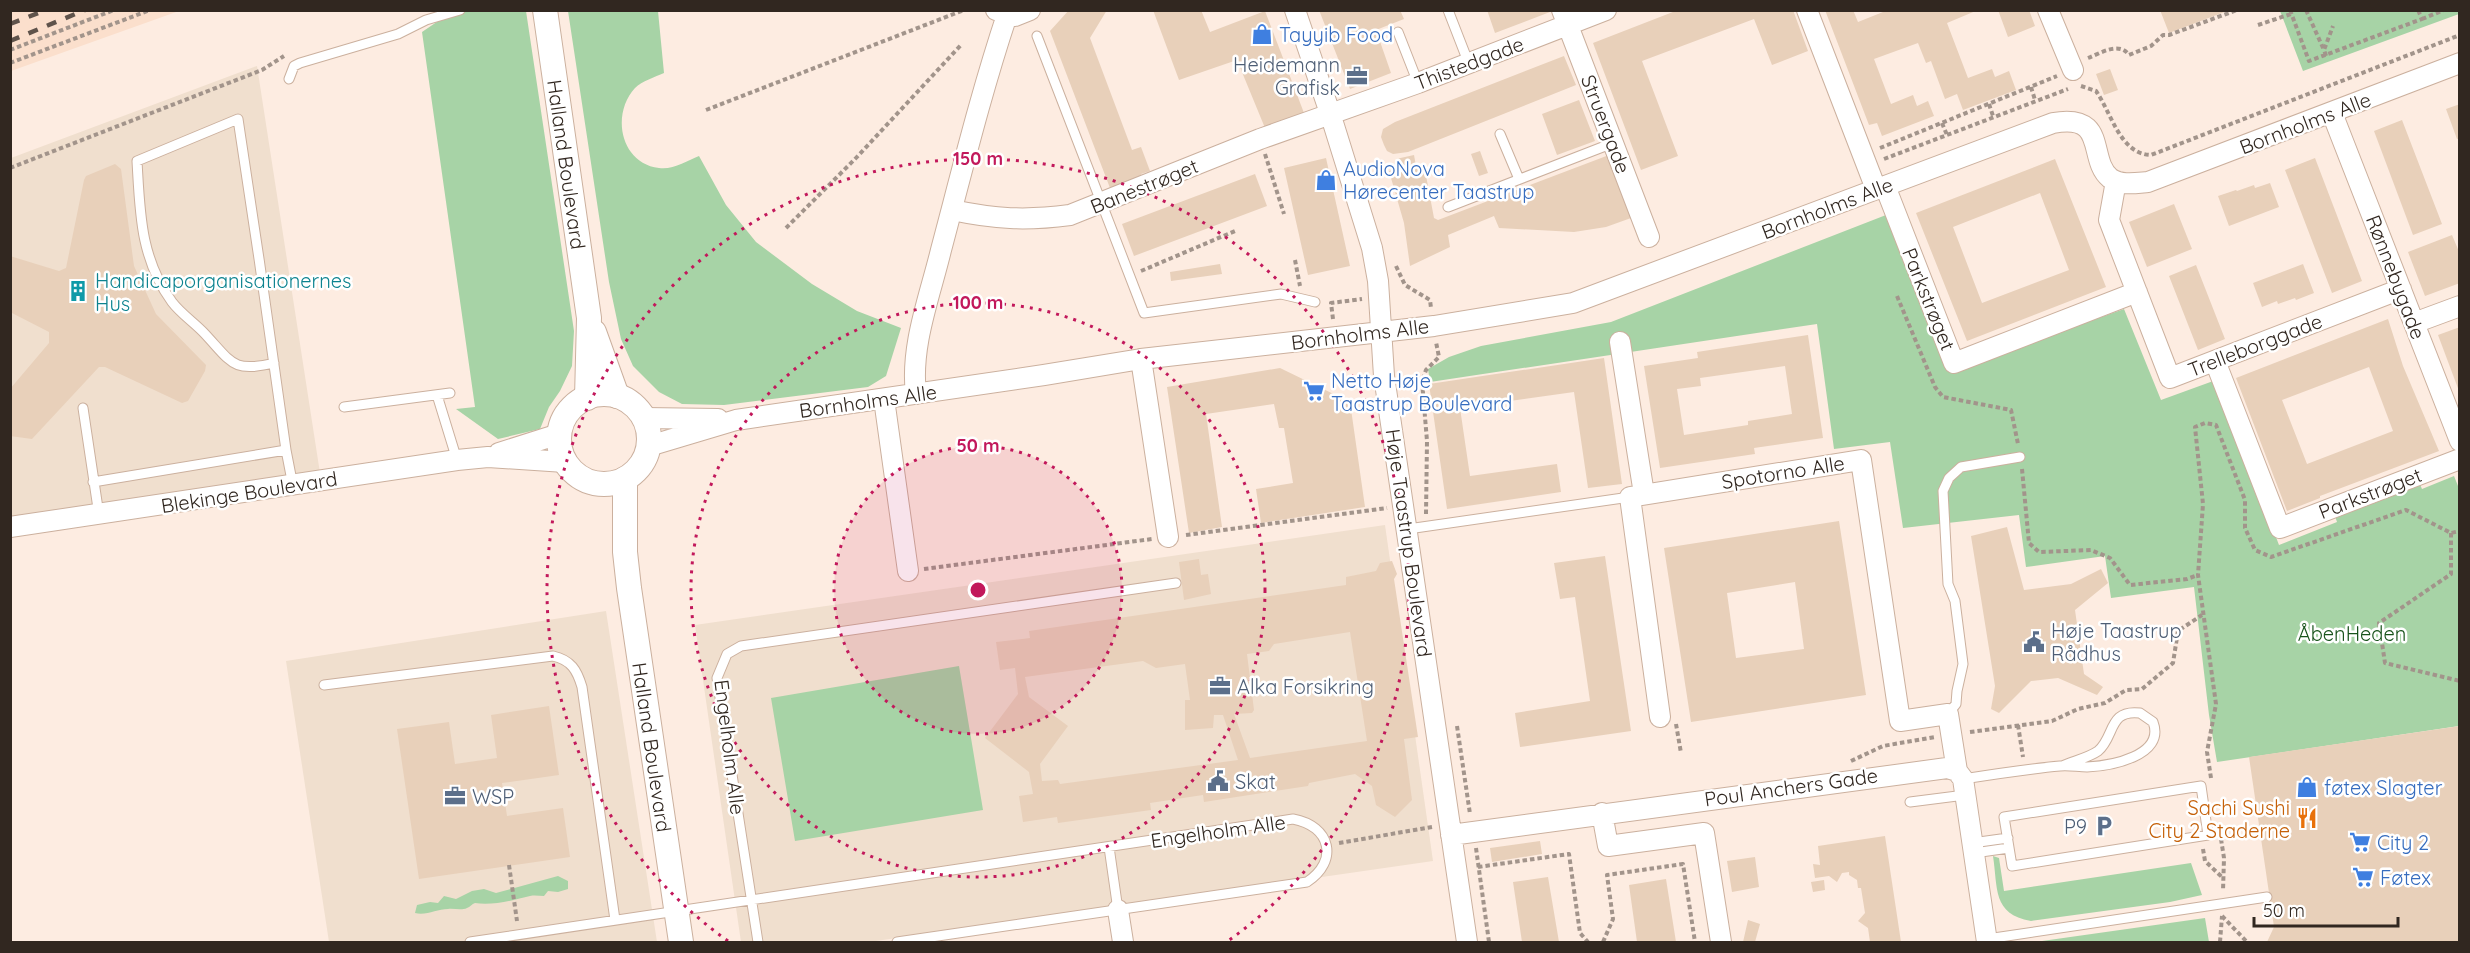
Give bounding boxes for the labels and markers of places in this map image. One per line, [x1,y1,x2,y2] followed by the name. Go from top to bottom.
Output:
[1250,22,1274,46] shop icon: Tayyib Food
[1279,22,1393,47] place label: Tayyib Food
[1233,52,1340,100] place label: Heidemann Grafisk
[1345,64,1369,88] office icon: Heidemann Grafisk
[1343,156,1534,204] place label: AudioNova Hørecenter Taastrup
[1314,168,1338,192] shop icon: AudioNova Hørecenter Taastrup
[95,268,352,316] place label: Handicaporganisationernes Hus
[66,279,90,303] building icon: Handicaporganisationernes Hus
[1331,368,1512,416] place label: Netto Høje Taastrup Boulevard
[1302,379,1326,403] supermarket icon: Netto Høje Taastrup Boulevard
[968,580,988,600] centre of rings
[2051,618,2182,666] place label: Høje Taastrup Rådhus
[2022,630,2046,654] public building icon: Høje Taastrup Rådhus
[1208,674,1232,698] office icon: Alka Forsikring
[1237,674,1374,699] place label: Alka Forsikring
[1206,769,1230,793] public building icon: Skat
[1235,769,1276,794] place label: Skat
[2295,775,2319,799] shop icon: føtex Slagter
[2324,775,2443,800] place label: føtex Slagter
[443,784,467,808] office icon: WSP
[472,784,514,809] place label: WSP
[2148,795,2290,843] place label: Sachi Sushi City 2 Staderne
[2295,806,2319,830] restaurant icon: Sachi Sushi City 2 Staderne
[2064,814,2087,839] place label: P9
[2092,814,2116,838] parking icon: P9
[2348,830,2372,854] supermarket icon: City 2
[2377,830,2429,855] place label: City 2
[2351,865,2375,889] supermarket icon: Føtex
[2380,865,2431,890] place label: Føtex

